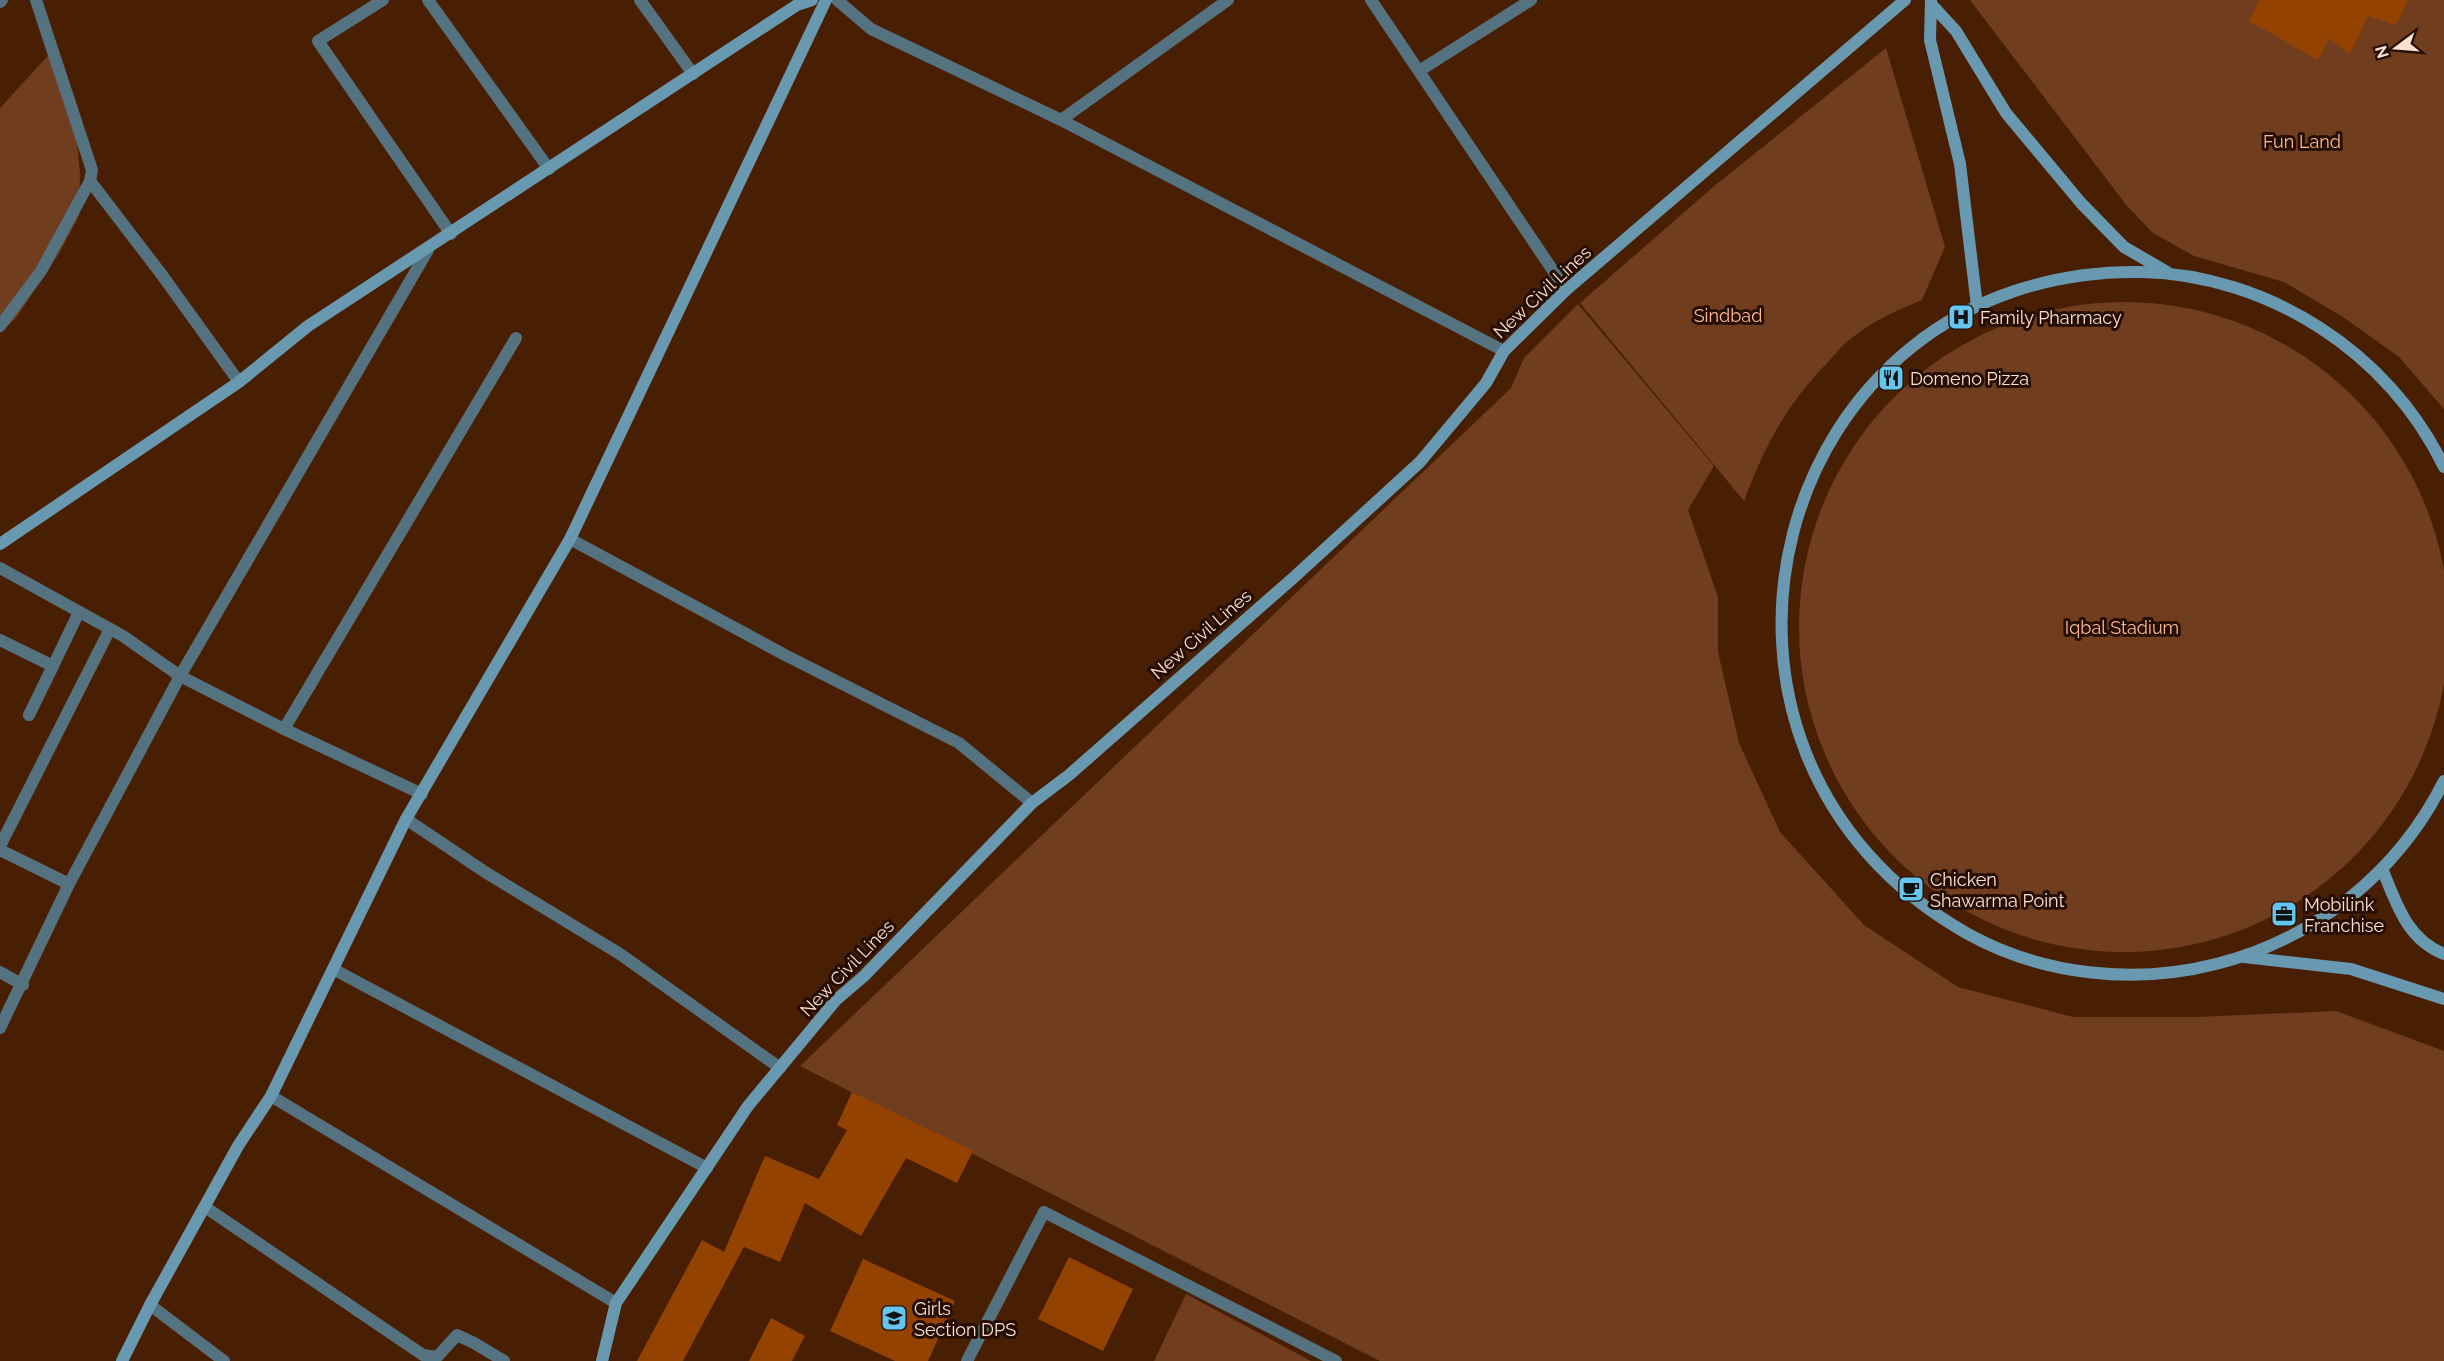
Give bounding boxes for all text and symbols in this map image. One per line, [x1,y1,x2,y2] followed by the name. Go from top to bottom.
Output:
[2366,18,2426,78] north arrow
[2371,44,2393,60] text: N
[2263,131,2341,152] park label: Fun Land
[1489,241,1595,343] street label: New Civil Lines
[1946,302,1976,332] hospital icon: Family Pharmacy
[1694,305,1762,326] park label: Sindbad
[1980,307,2122,328] place label: Family Pharmacy
[1876,363,1906,393] restaurant icon: Domeno Pizza
[1910,368,2029,389] place label: Domeno Pizza
[1147,585,1256,683] street label: New Civil Lines
[2065,617,2179,638] park label: Iqbal Stadium
[1930,869,2065,911] place label: Chicken Shawarma Point
[1896,874,1926,904] cafe icon: Chicken Shawarma Point
[2304,894,2384,936] place label: Mobilink Franchise
[2269,899,2299,929] office icon: Mobilink Franchise
[796,915,898,1020] street label: New Civil Lines
[914,1298,1016,1340] place label: Girls Section DPS
[879,1303,909,1333] school or university icon: Girls Section DPS

